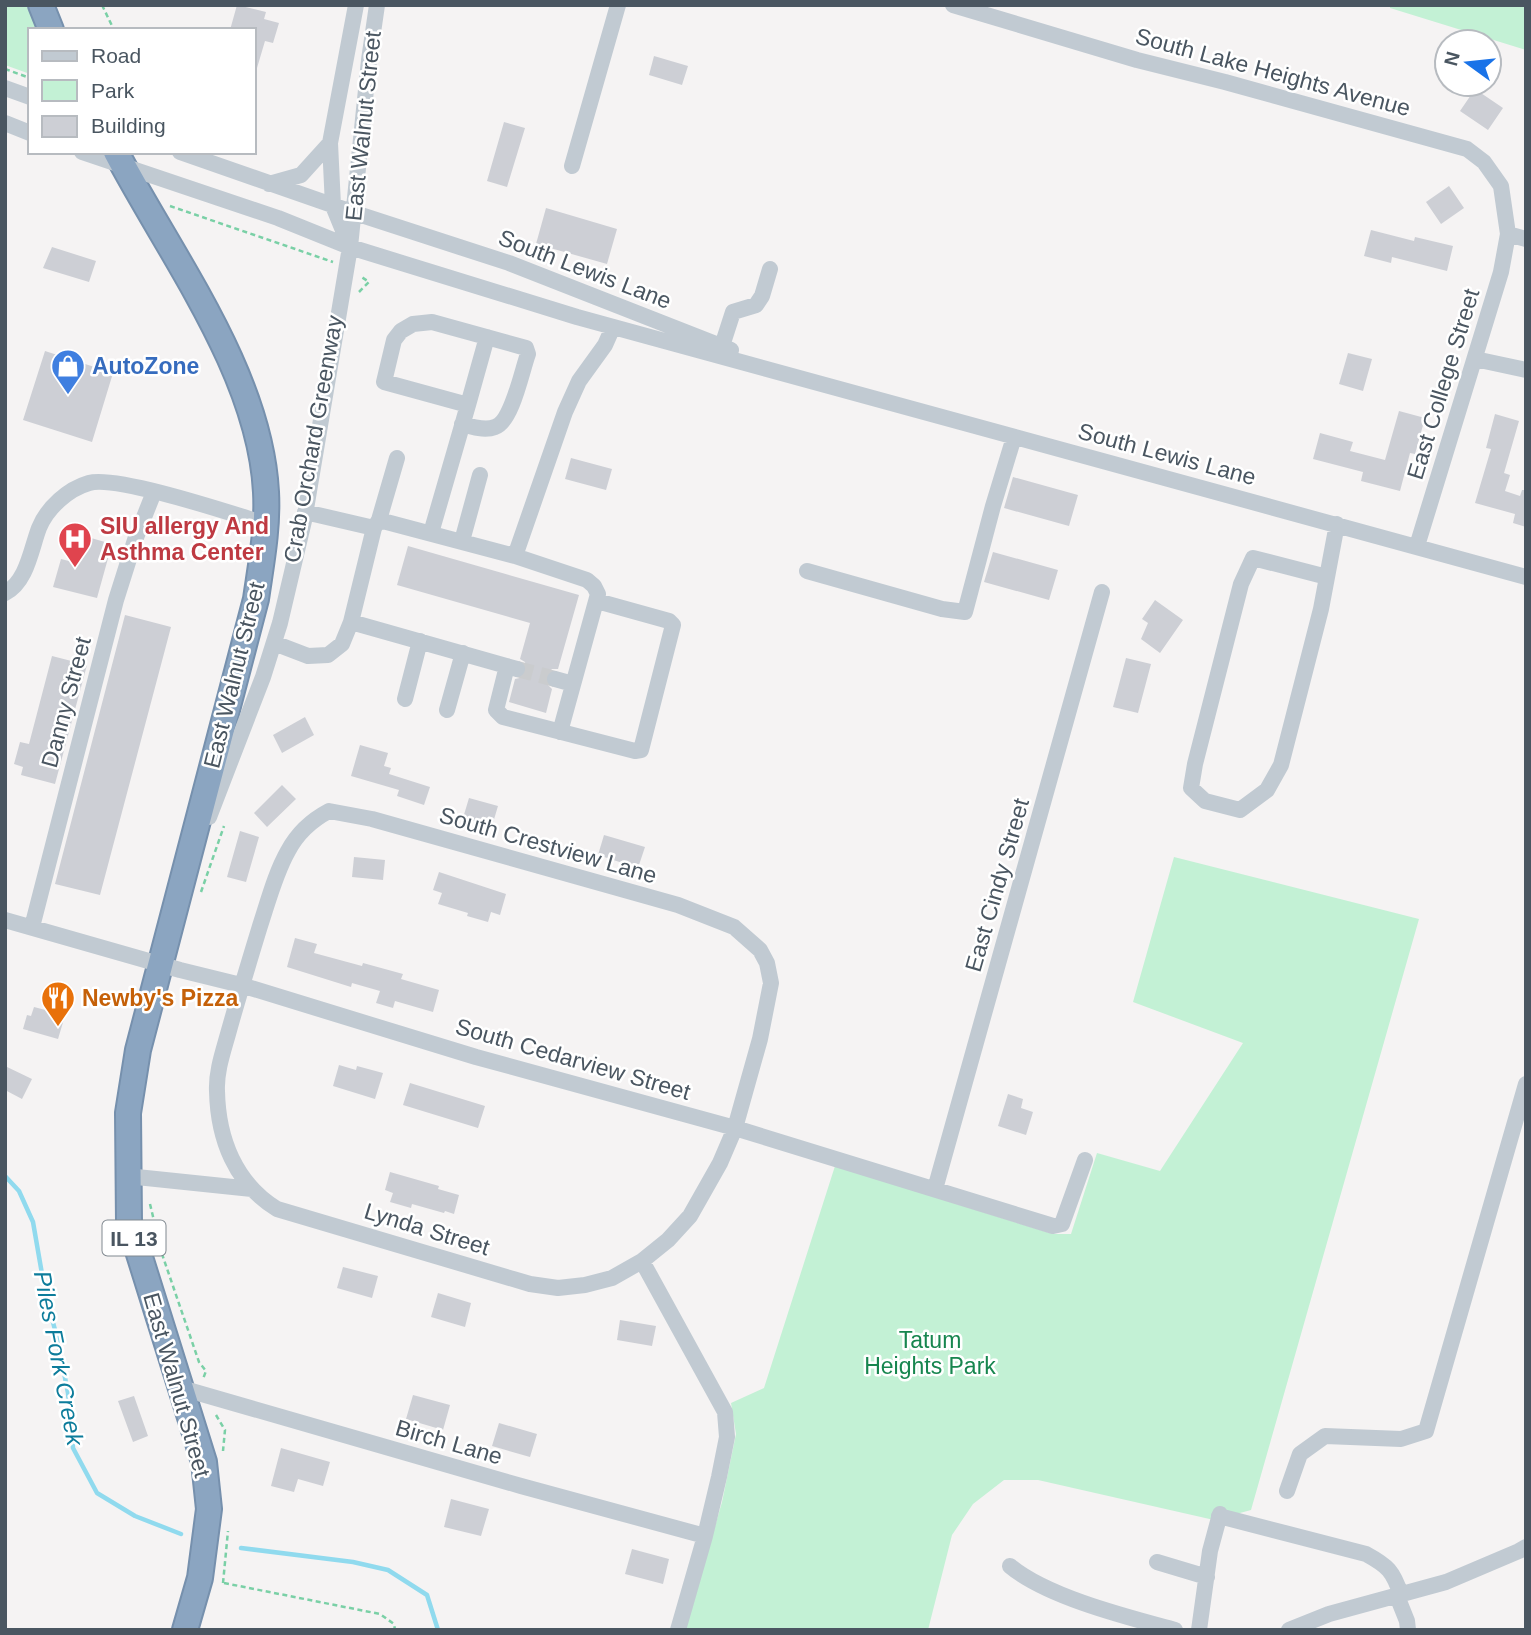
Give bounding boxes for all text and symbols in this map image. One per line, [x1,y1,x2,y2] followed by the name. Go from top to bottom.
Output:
[1133,23,1413,121] street label: South Lake Heights Avenue
[28,28,256,154] legend
[1433,28,1503,98] north arrow
[340,29,386,222] street label: East Walnut Street
[91,44,141,67] text: Road
[1440,49,1464,68] text: N
[91,79,135,102] text: Park
[91,114,166,137] text: Building
[495,224,675,314] street label: South Lewis Lane
[1402,285,1485,483] street label: East College Street
[278,313,348,565] street label: Crab Orchard Greenway
[49,347,87,396] shop icon: AutoZone
[92,353,199,379] place label: AutoZone
[1075,418,1259,490] street label: South Lewis Lane
[100,513,269,565] place label: SIU allergy And Asthma Center
[56,520,94,569] hospital icon: SIU allergy And Asthma Center
[198,579,270,771] street label: East Walnut Street
[36,633,96,770] street label: Danny Street
[960,795,1034,975] street label: East Cindy Street
[436,801,660,889] street label: South Crestview Lane
[39,979,77,1028] restaurant icon: Newby's Pizza
[82,985,239,1011] place label: Newby's Pizza
[453,1013,694,1105] street label: South Cedarview Street
[361,1198,493,1261] street label: Lynda Street
[102,1220,166,1256] road number: IL 13
[29,1268,90,1450] water label: Piles Fork Creek
[138,1290,216,1481] street label: East Walnut Street
[864,1327,996,1379] park label: Tatum Heights Park
[393,1414,505,1470] street label: Birch Lane

